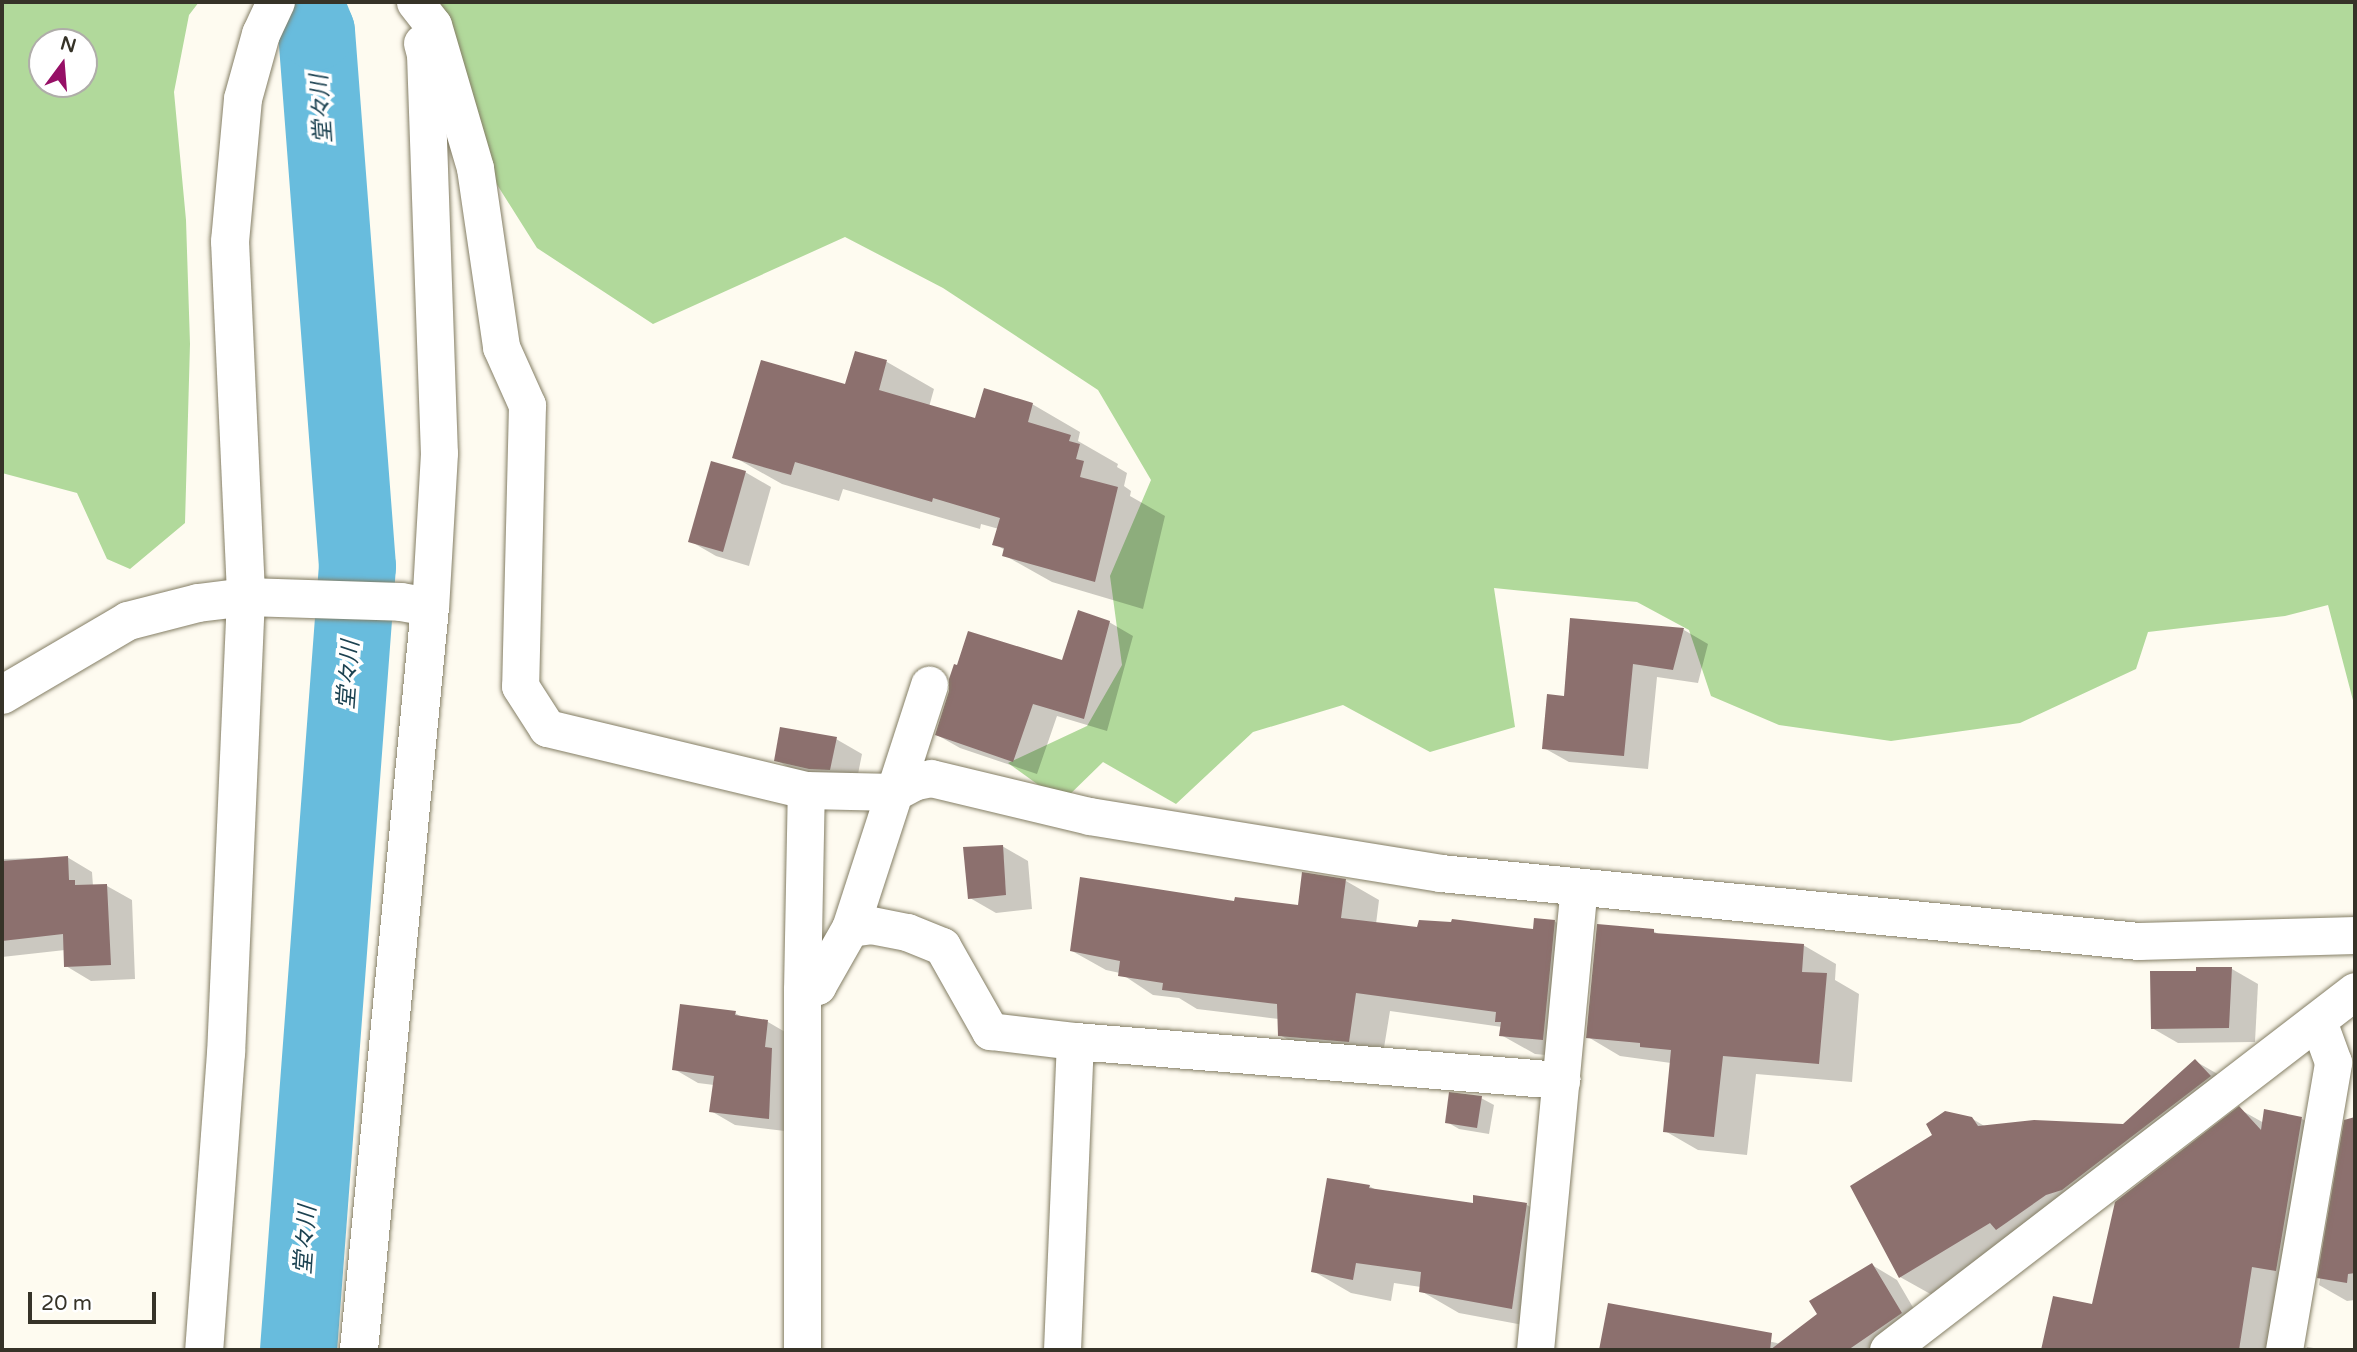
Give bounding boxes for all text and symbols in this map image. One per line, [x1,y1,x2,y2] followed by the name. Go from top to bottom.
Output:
[28,28,98,98] north arrow
[58,32,79,57] text: N
[306,74,338,144] water label: 堂々川
[333,640,365,710] water label: 堂々川
[290,1205,322,1275] water label: 堂々川
[32,1278,159,1322] scale bar
[41,1291,92,1316] text: 20 m

